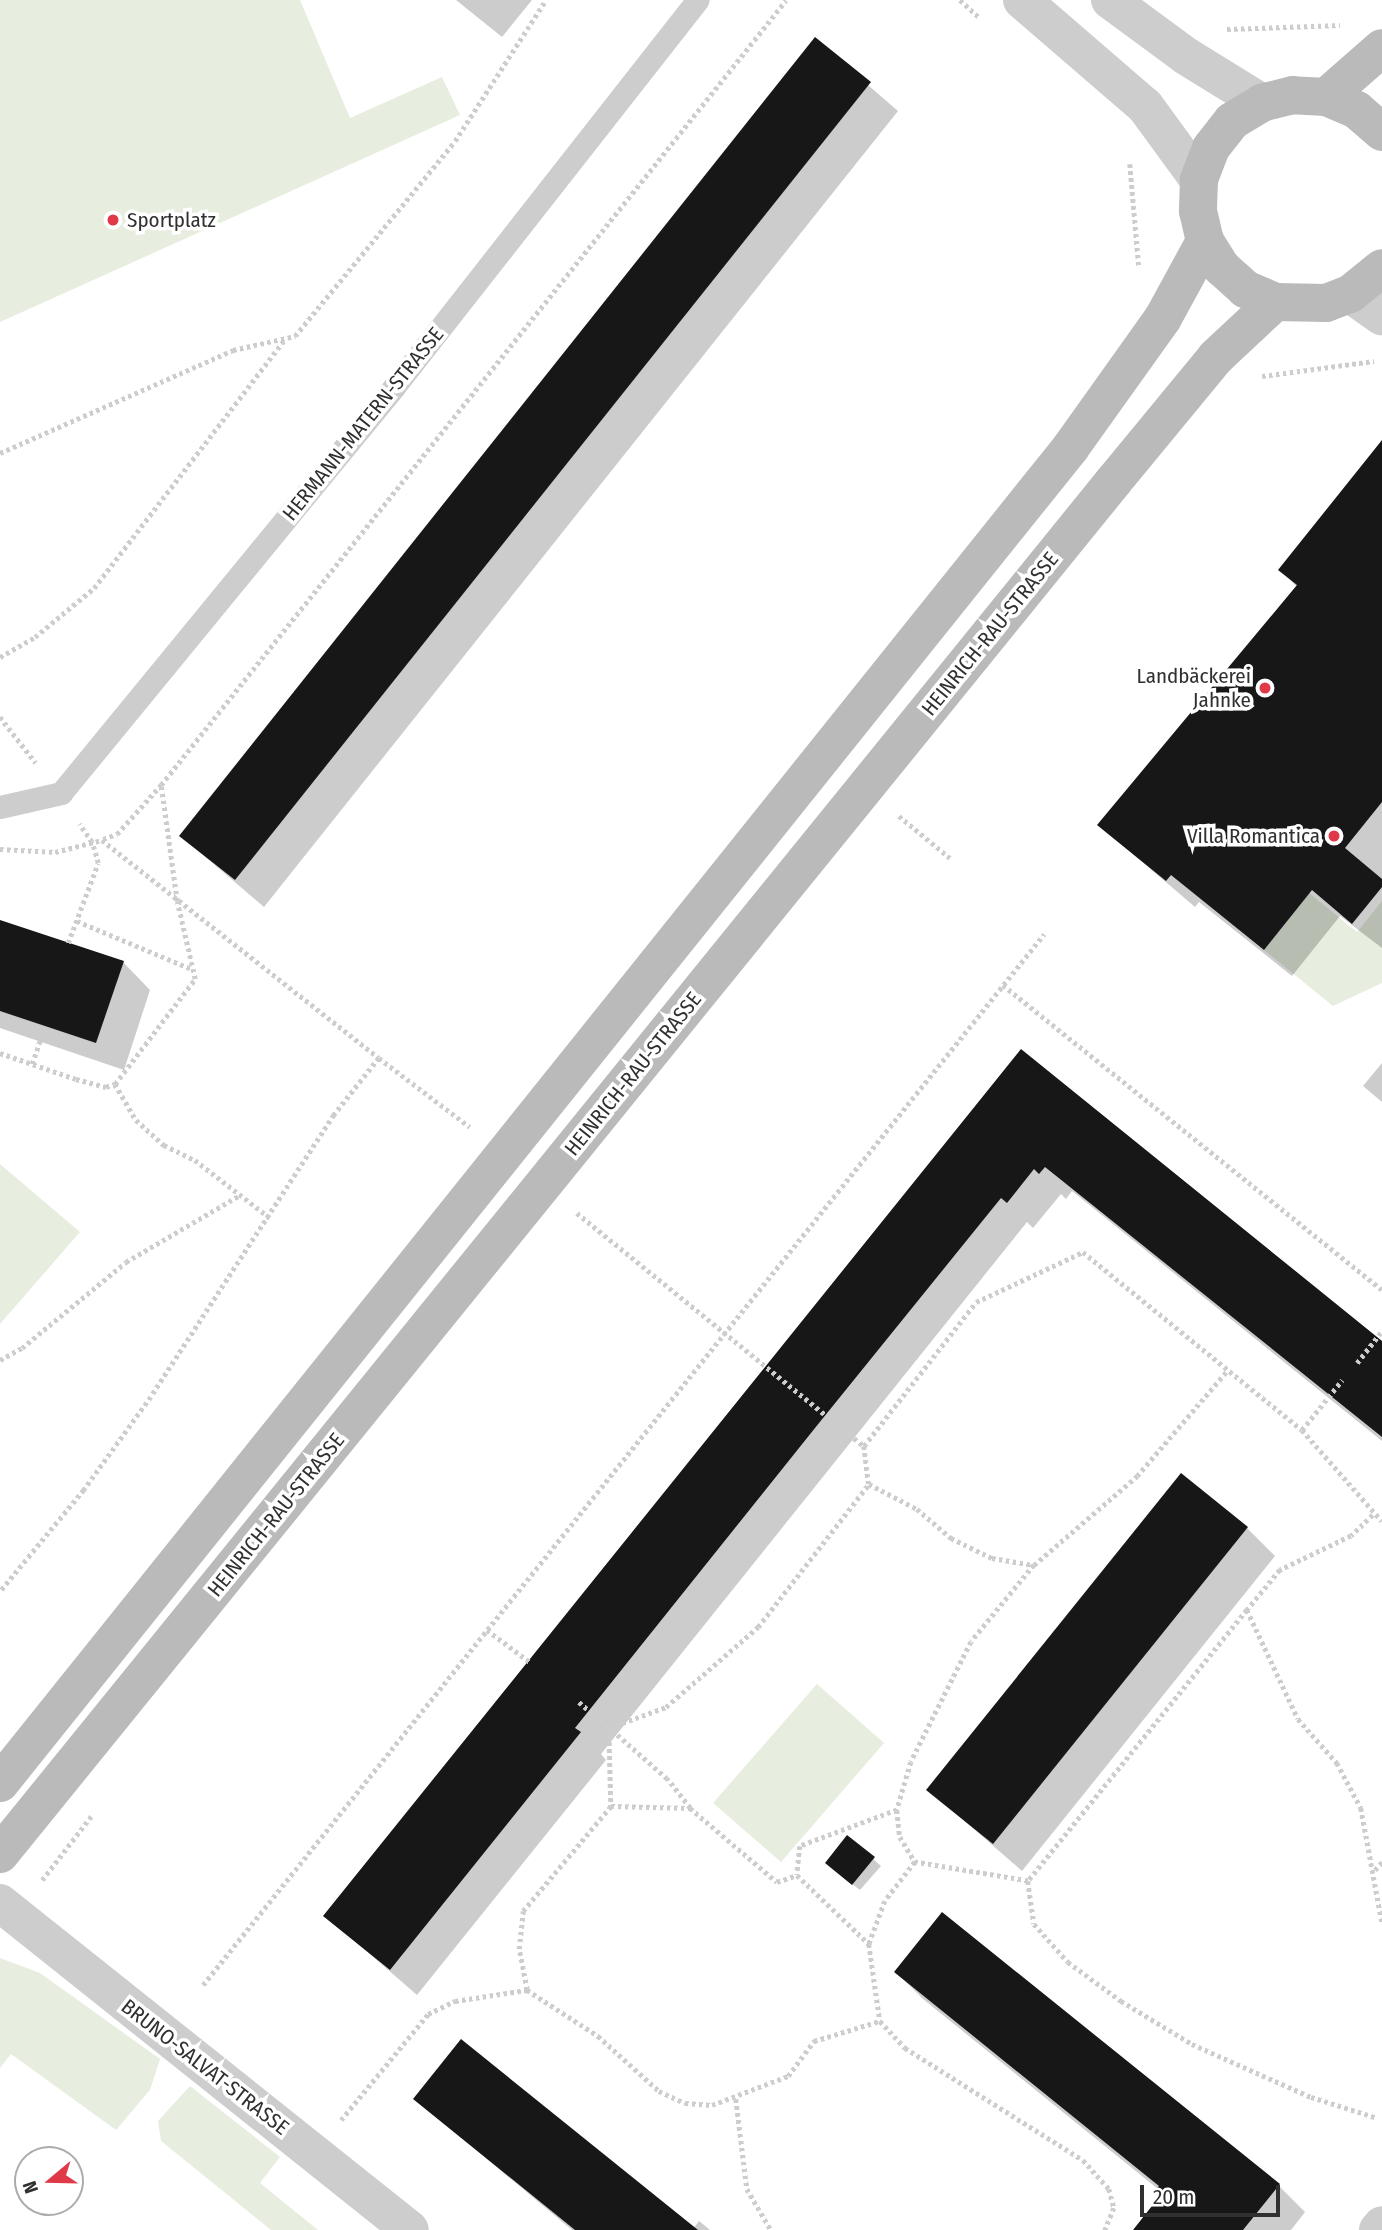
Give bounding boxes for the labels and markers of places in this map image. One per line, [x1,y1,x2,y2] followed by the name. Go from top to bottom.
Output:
[127,207,216,233] place label: Sportplatz
[105,212,121,228] marker: Sportplatz
[1137,663,1251,713] place label: Landbäckerei Jahnke
[1257,680,1273,696] marker: Landbäckerei Jahnke
[1187,823,1320,849] place label: Villa Romantica
[1326,828,1342,844] marker: Villa Romantica

